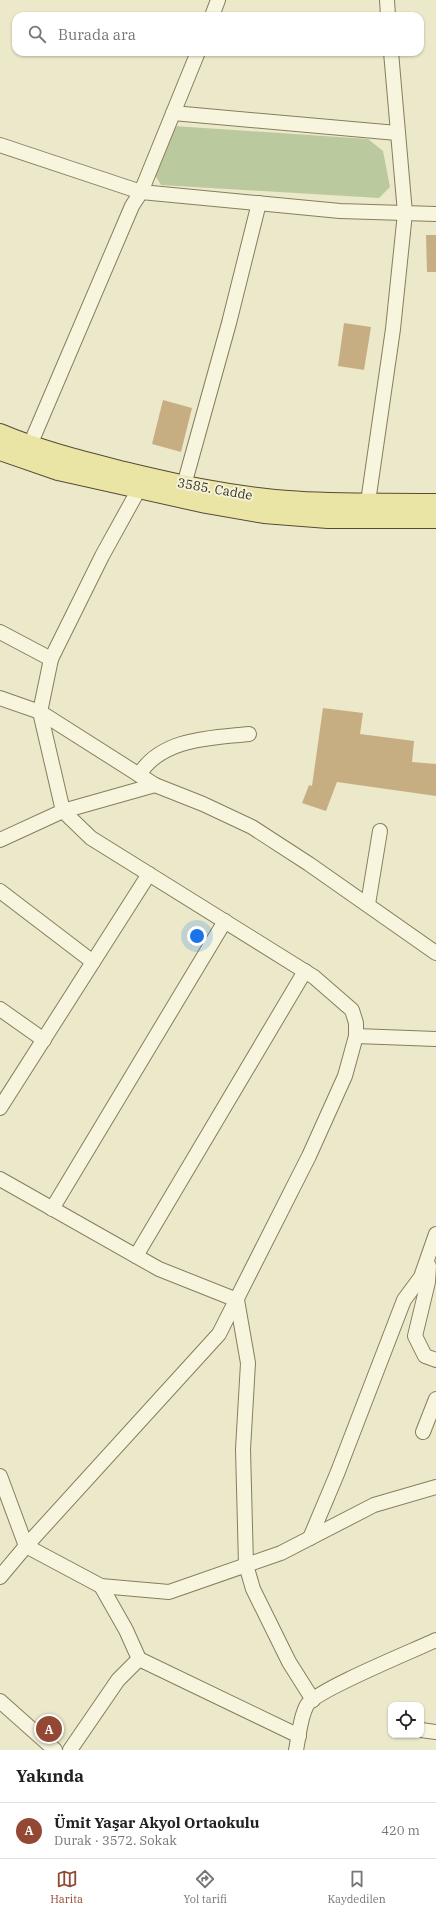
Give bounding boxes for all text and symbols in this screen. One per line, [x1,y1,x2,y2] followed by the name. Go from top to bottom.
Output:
[12,12,424,56] search box
[26,23,48,45] icon: search
[58,25,136,44] text: Burada ara
[176,474,254,504] street label: 3585. Cadde
[187,926,207,946] your location
[388,1702,424,1738] map controls
[388,1702,424,1738] button: locate
[36,1714,62,1744] pin: A
[16,1765,84,1787] text: Yakında
[54,1813,259,1832] text: Ümit Yaşar Akyol Ortaokulu
[24,1822,34,1839] text: A
[381,1822,420,1839] text: 420 m
[54,1832,177,1849] text: Durak · 3572. Sokak
[50,1868,83,1906] tab: Harita
[184,1868,227,1906] tab: Yol tarifi
[327,1868,386,1906] tab: Kaydedilen

